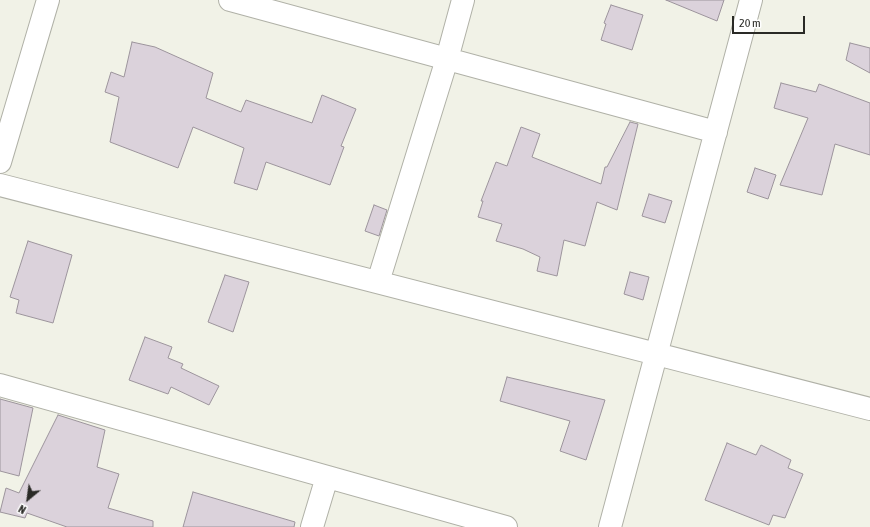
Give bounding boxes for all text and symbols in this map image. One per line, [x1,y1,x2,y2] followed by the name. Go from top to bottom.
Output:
[734,8,807,34] scale bar
[739,16,761,30] text: 20 m
[8,479,48,519] north arrow
[16,503,28,516] text: N

